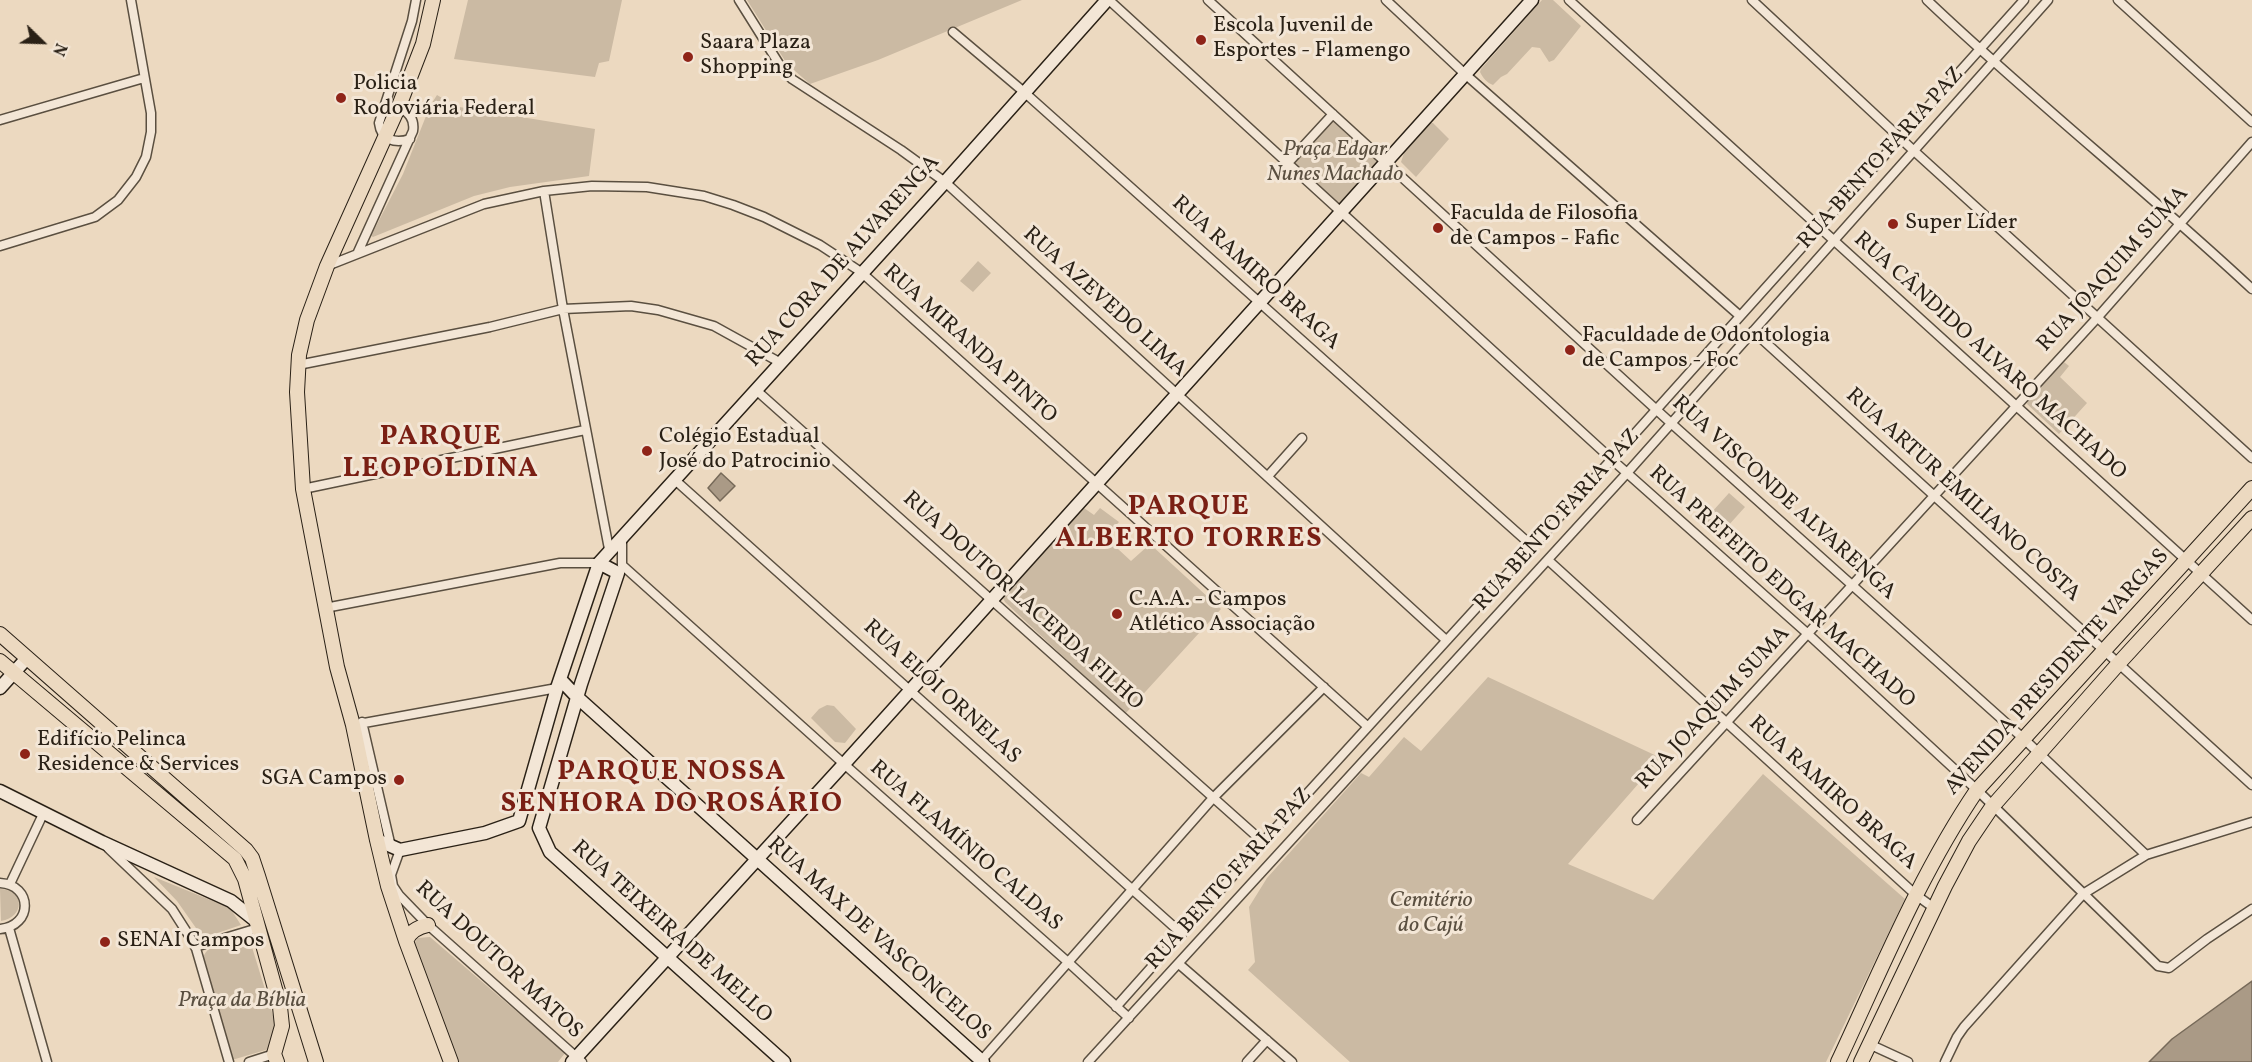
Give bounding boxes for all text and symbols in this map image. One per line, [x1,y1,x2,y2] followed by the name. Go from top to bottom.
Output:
[12,12,72,72] north arrow
[1213,14,1410,66] place label: Escola Juvenil de Esportes - Flamengo
[700,31,811,82] place label: Saara Plaza Shopping
[1194,33,1208,47] marker: Escola Juvenil de Esportes - Flamengo
[46,39,71,59] text: N
[681,50,695,64] marker: Saara Plaza Shopping
[1793,63,1971,255] street label: RUA BENTO FARIA PAZ
[353,72,535,124] place label: Policia Rodoviária Federal
[334,91,348,105] marker: Policia Rodoviária Federal
[1267,138,1403,190] park label: Praça Edgar Nunes Machado
[742,150,946,374] street label: RUA CORA DE ALVARENGA
[2033,182,2195,358] street label: RUA JOAQUIM SUMA
[1165,191,1345,357] street label: RUA RAMIRO BRAGA
[1450,202,1638,254] place label: Faculda de Filosofia de Campos - Fafic
[1905,211,2017,237] place label: Super Líder
[1886,217,1900,231] marker: Super Líder
[1431,221,1445,235] marker: Faculda de Filosofia de Campos - Fafic
[1016,222,1192,384] street label: RUA AZEVEDO LIMA
[1847,227,2131,487] street label: RUA CÂNDIDO ALVARO MACHADO
[876,260,1062,430] street label: RUA MIRANDA PINTO
[1582,324,1830,376] place label: Faculdade de Odontologia de Campos - Foc
[1563,343,1577,357] marker: Faculdade de Odontologia de Campos - Foc
[1839,383,2085,609] street label: RUA ARTUR EMILIANO COSTA
[1665,391,1901,607] street label: RUA VISCONDE ALVARENGA
[343,422,539,488] district label: PARQUE LEOPOLDINA
[659,425,831,476] place label: Colégio Estadual José do Patrocinio
[1469,425,1647,617] street label: RUA BENTO FARIA PAZ
[640,444,654,458] marker: Colégio Estadual José do Patrocinio
[1642,461,1920,715] street label: RUA PREFEITO EDGAR MACHADO
[896,487,1148,717] street label: RUA DOUTOR LACERDA FILHO
[1055,492,1323,558] district label: PARQUE ALBERTO TORRES
[1940,544,2176,802] street label: AVENIDA PRESIDENTE VARGAS
[1129,588,1315,640] place label: C.A.A. - Campos Atlético Associação
[1110,607,1124,621] marker: C.A.A. - Campos Atlético Associação
[857,615,1025,771] street label: RUA ELÓI ORNELAS
[1632,622,1796,796] street label: RUA JOAQUIM SUMA
[1742,711,1922,877] street label: RUA RAMIRO BRAGA
[37,728,239,780] place label: Edifício Pelinca Residence & Services
[18,747,32,761] marker: Edifício Pelinca Residence & Services
[863,756,1067,938] street label: RUA FLAMÍNIO CALDAS
[501,757,843,823] district label: PARQUE NOSSA SENHORA DO ROSÁRIO
[261,767,387,793] place label: SGA Campos
[392,773,406,787] marker: SGA Campos
[1141,784,1319,976] street label: RUA BENTO FARIA PAZ
[761,833,995,1047] street label: RUA MAX DE VASCONCELOS
[565,836,777,1030] street label: RUA TEIXEIRA DE MELLO
[409,877,587,1045] street label: RUA DOUTOR MATOS
[1389,889,1473,940] park label: Cemitério do Cajú
[117,929,264,955] place label: SENAI Campos
[98,935,112,949] marker: SENAI Campos
[178,989,306,1015] park label: Praça da Bíblia

